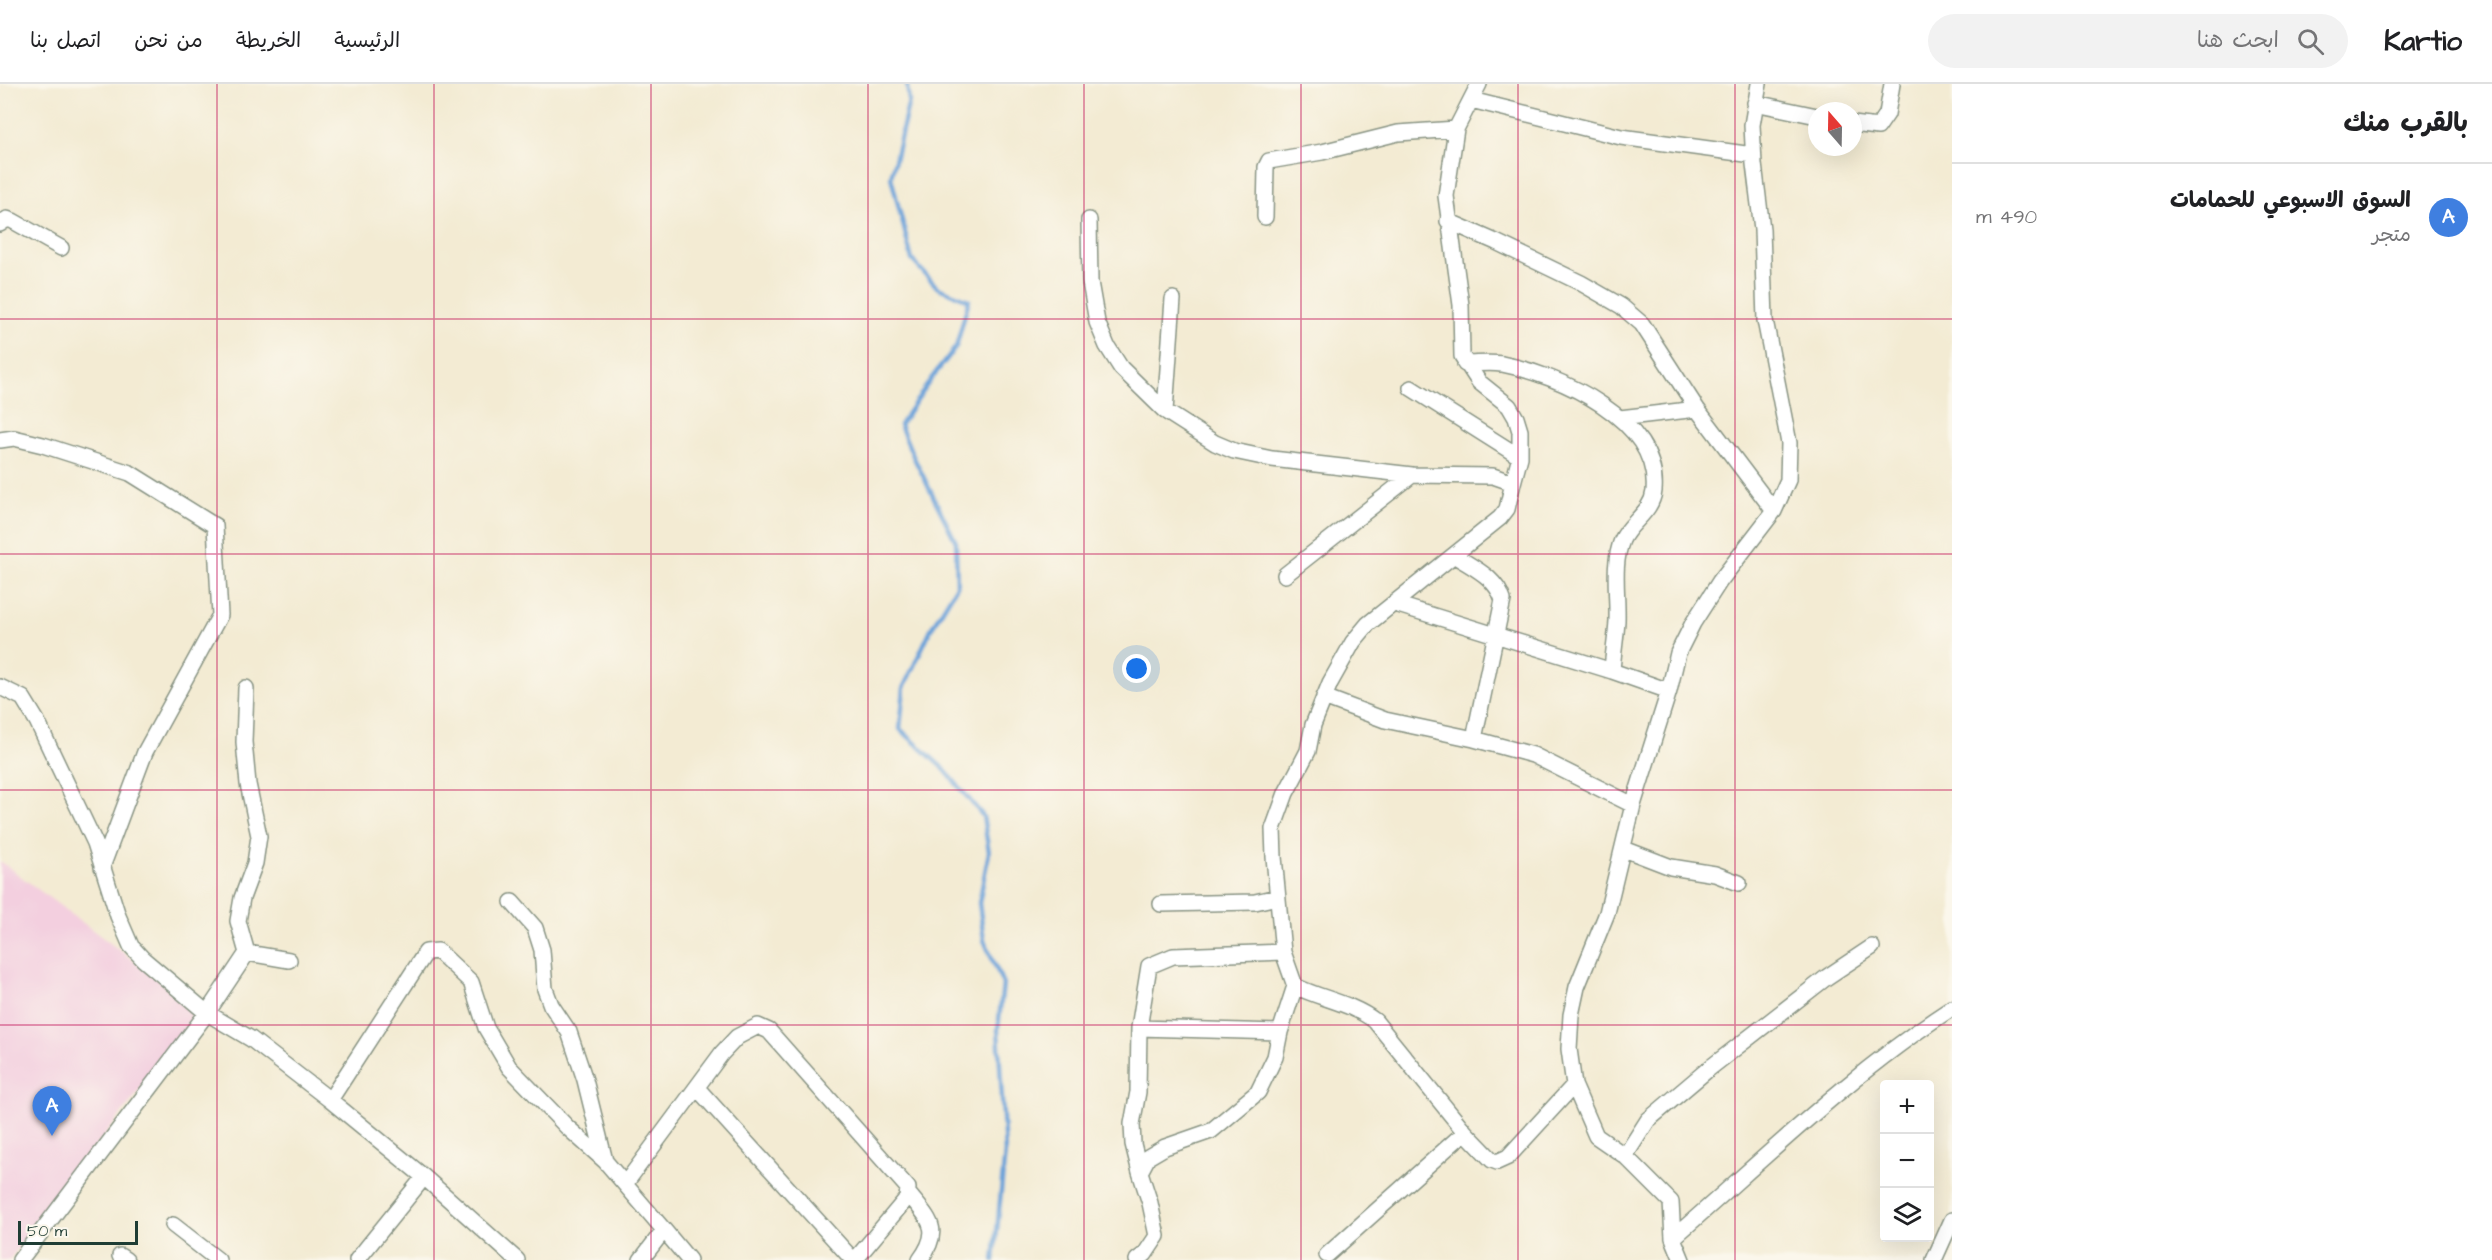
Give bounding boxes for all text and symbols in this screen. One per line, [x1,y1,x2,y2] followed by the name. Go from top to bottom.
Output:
[1928,14,2348,68] search box
[2384,22,2462,61] text: Kartio
[2197,25,2279,56] text: ابحث هنا
[2294,25,2327,58] icon: search
[30,26,101,55] text: اتصل بنا
[134,26,203,55] text: من نحن
[236,26,301,55] text: الخريطة
[334,26,400,55] text: الرئيسية
[1808,102,1862,156] north arrow
[2344,105,2468,141] text: بالقرب منك
[2170,185,2411,216] text: السوق الاسبوعي للحمامات
[1976,203,2037,231] text: 490 m
[2442,203,2455,231] text: A
[2372,221,2411,249] text: متجر
[1122,654,1151,683] your location
[1880,1080,1934,1242] map controls
[1880,1080,1934,1134] button: +
[32,1086,72,1136] pin: A
[1880,1134,1934,1188] button: −
[1880,1188,1934,1242] button: layers
[18,1218,138,1246] scale bar
[27,1220,67,1242] text: 50 m

